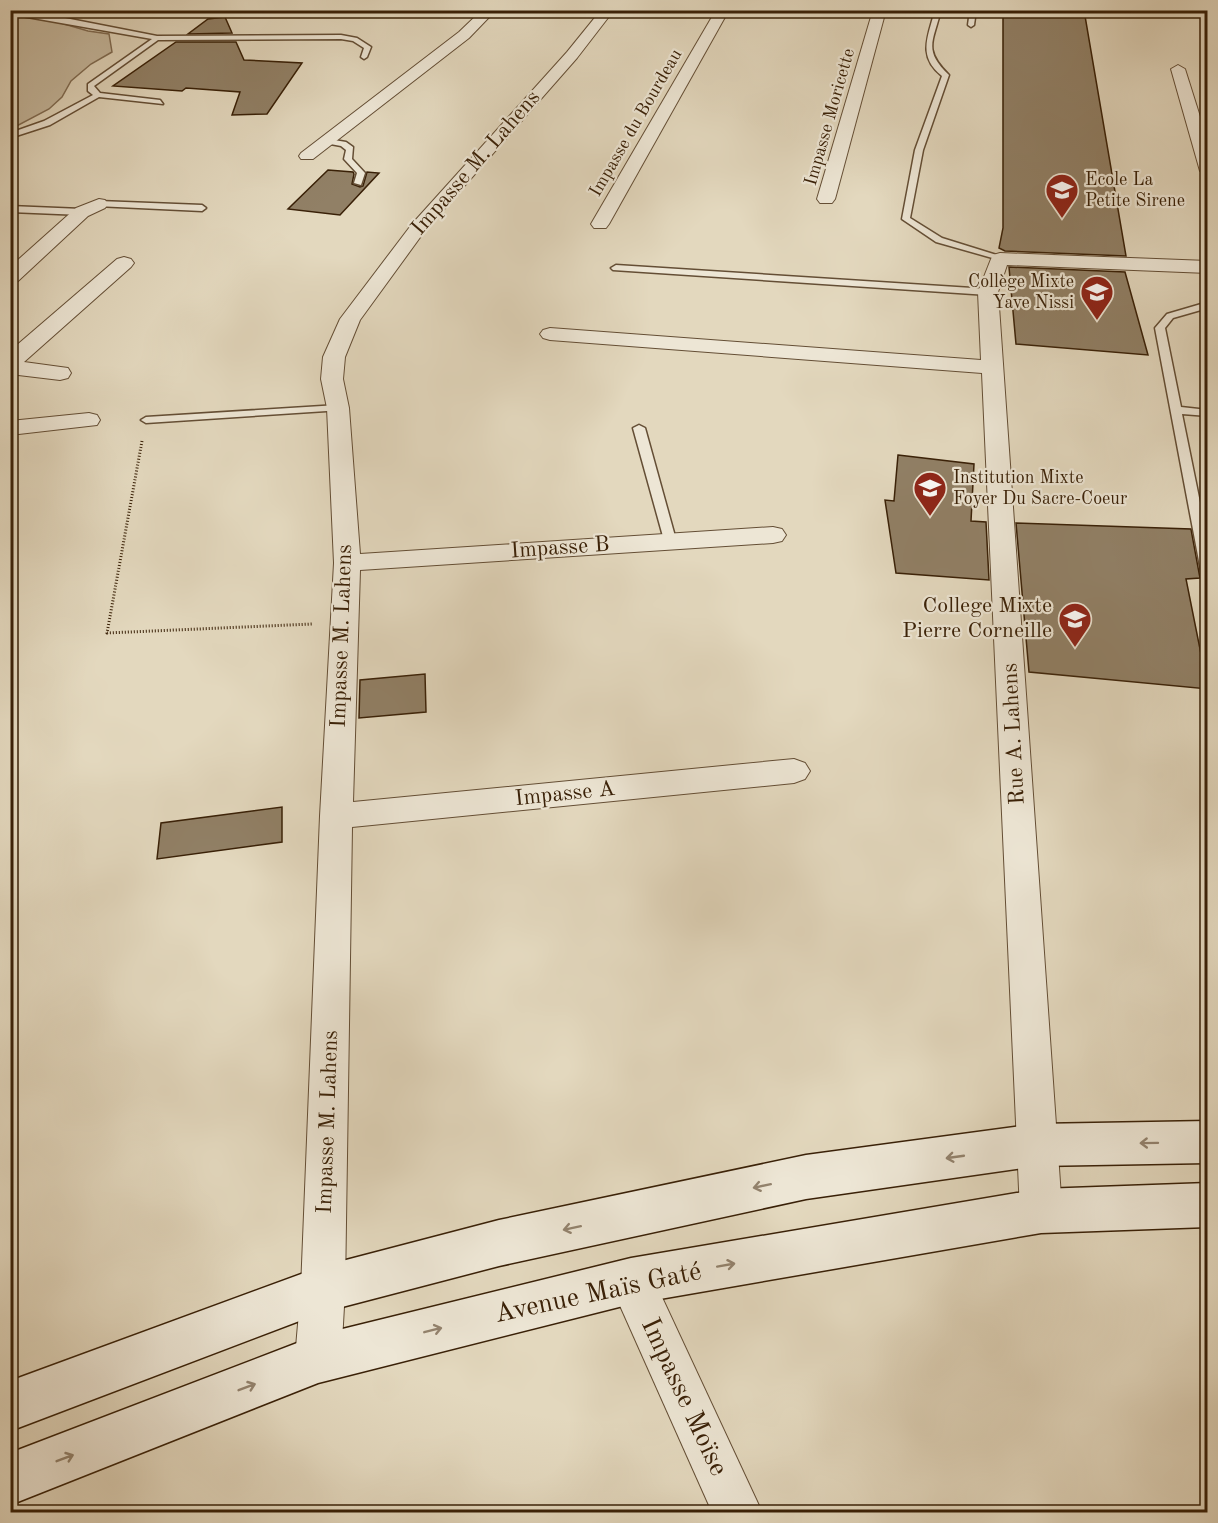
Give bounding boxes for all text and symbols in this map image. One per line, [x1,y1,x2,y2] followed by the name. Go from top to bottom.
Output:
[586,46,686,200] street label: Impasse du Bourdeau
[802,46,858,188] street label: Impasse Moricette
[407,86,545,240] street label: Impasse M. Lahens
[1085,171,1185,210] place label: Ecole La Petite Sirene
[1044,172,1080,219] school or university icon: Ecole La Petite Sirene
[968,273,1074,312] place label: Collège Mixte Yave Nissi
[1079,274,1115,321] school or university icon: Collège Mixte Yave Nissi
[953,469,1128,508] place label: Institution Mixte Foyer Du Sacre-Coeur
[912,470,948,517] school or university icon: Institution Mixte Foyer Du Sacre-Coeur
[510,534,610,562] street label: Impasse B
[328,544,356,728] street label: Impasse M. Lahens
[902,595,1052,642] place label: College Mixte Pierre Corneille
[1057,601,1093,648] school or university icon: College Mixte Pierre Corneille
[999,662,1029,806] street label: Rue A. Lahens
[514,778,616,810] street label: Impasse A
[314,1030,342,1214] street label: Impasse M. Lahens
[1140,1137,1160,1148] one-way arrow
[945,1151,965,1162] one-way arrow
[753,1181,772,1193] one-way arrow
[562,1222,581,1234] one-way arrow
[492,1258,704,1328] street label: Avenue Maïs Gaté
[715,1259,735,1270] one-way arrow
[636,1314,732,1480] street label: Impasse Moïse
[423,1324,442,1336] one-way arrow
[237,1381,256,1392] one-way arrow
[55,1451,74,1462] one-way arrow

